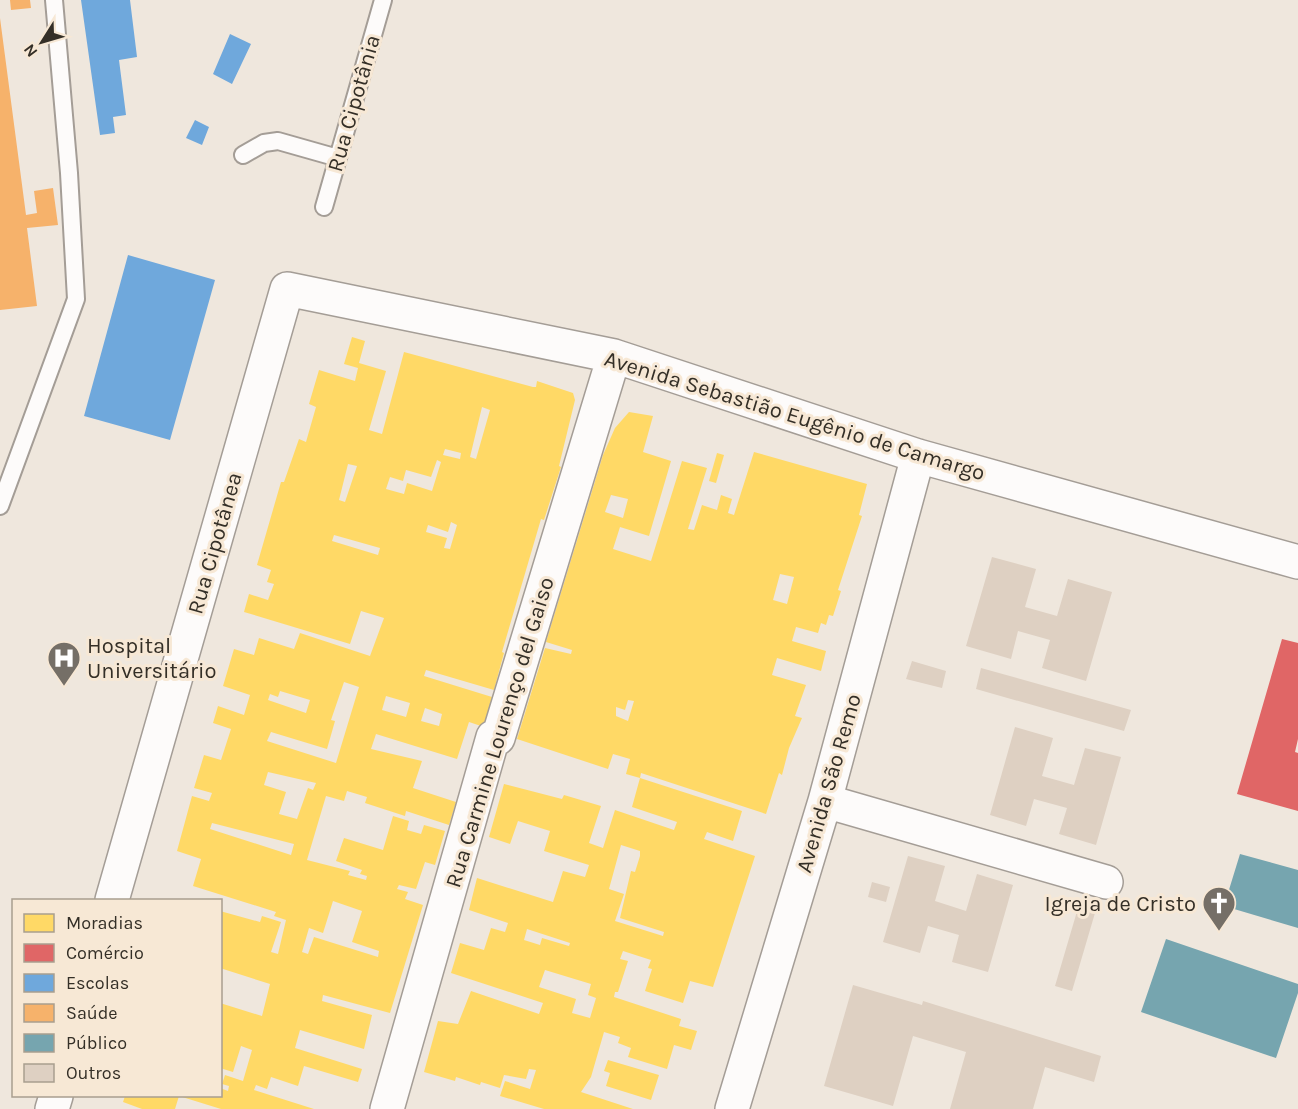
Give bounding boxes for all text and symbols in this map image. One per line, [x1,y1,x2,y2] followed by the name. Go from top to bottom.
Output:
[12,12,72,72] north arrow
[322,32,386,175] street label: Rua Cipotânia
[19,40,41,61] text: N
[601,346,988,486] street label: Avenida Sebastião Eugênio de Camargo
[182,469,248,617] street label: Rua Cipotânea
[440,574,560,891] street label: Rua Carmine Lourenço del Gaiso
[87,633,217,684] place label: Hospital Universitário
[46,640,82,687] hospital icon: Hospital Universitário
[791,691,867,876] street label: Avenida São Remo
[1201,885,1237,932] church icon: Igreja de Cristo
[1045,891,1196,917] place label: Igreja de Cristo
[12,899,222,1097] legend
[66,912,143,934] text: Moradias
[66,942,144,964] text: Comércio
[66,972,129,994] text: Escolas
[66,1002,118,1024] text: Saúde
[66,1032,127,1054] text: Público
[66,1062,121,1084] text: Outros

